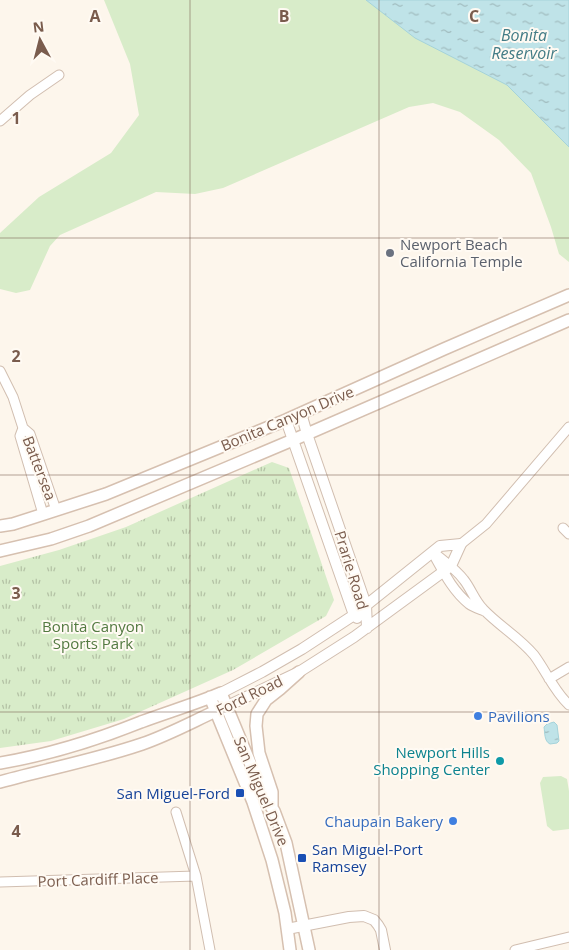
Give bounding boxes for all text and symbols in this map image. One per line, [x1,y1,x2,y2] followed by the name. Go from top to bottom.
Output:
[89,5,101,27] text: A
[279,5,289,27] text: B
[469,5,479,27] text: C
[15,15,65,65] north arrow
[32,16,45,37] text: N
[491,24,557,64] water label: Bonita Reservoir
[11,107,21,129] text: 1
[400,234,523,271] place label: Newport Beach California Temple
[384,247,396,259] marker: Newport Beach California Temple
[11,345,21,367] text: 2
[217,381,357,455] street label: Bonita Canyon Drive
[19,433,61,503] street label: Battersea
[331,528,373,612] street label: Prarie Road
[11,582,21,604] text: 3
[42,616,144,653] park label: Bonita Canyon Sports Park
[212,670,286,720] street label: Ford Road
[488,706,550,726] place label: Pavilions
[472,710,484,722] marker: Pavilions
[230,733,294,849] street label: San Miguel Drive
[373,742,490,779] place label: Newport Hills Shopping Center
[494,755,506,767] marker: Newport Hills Shopping Center
[117,783,230,803] place label: San Miguel-Ford
[234,787,246,799] marker: San Miguel-Ford
[324,811,443,831] place label: Chaupain Bakery
[447,815,459,827] marker: Chaupain Bakery
[11,820,21,842] text: 4
[312,839,423,876] place label: San Miguel-Port Ramsey
[296,852,308,864] marker: San Miguel-Port Ramsey
[37,867,159,891] street label: Port Cardiff Place

